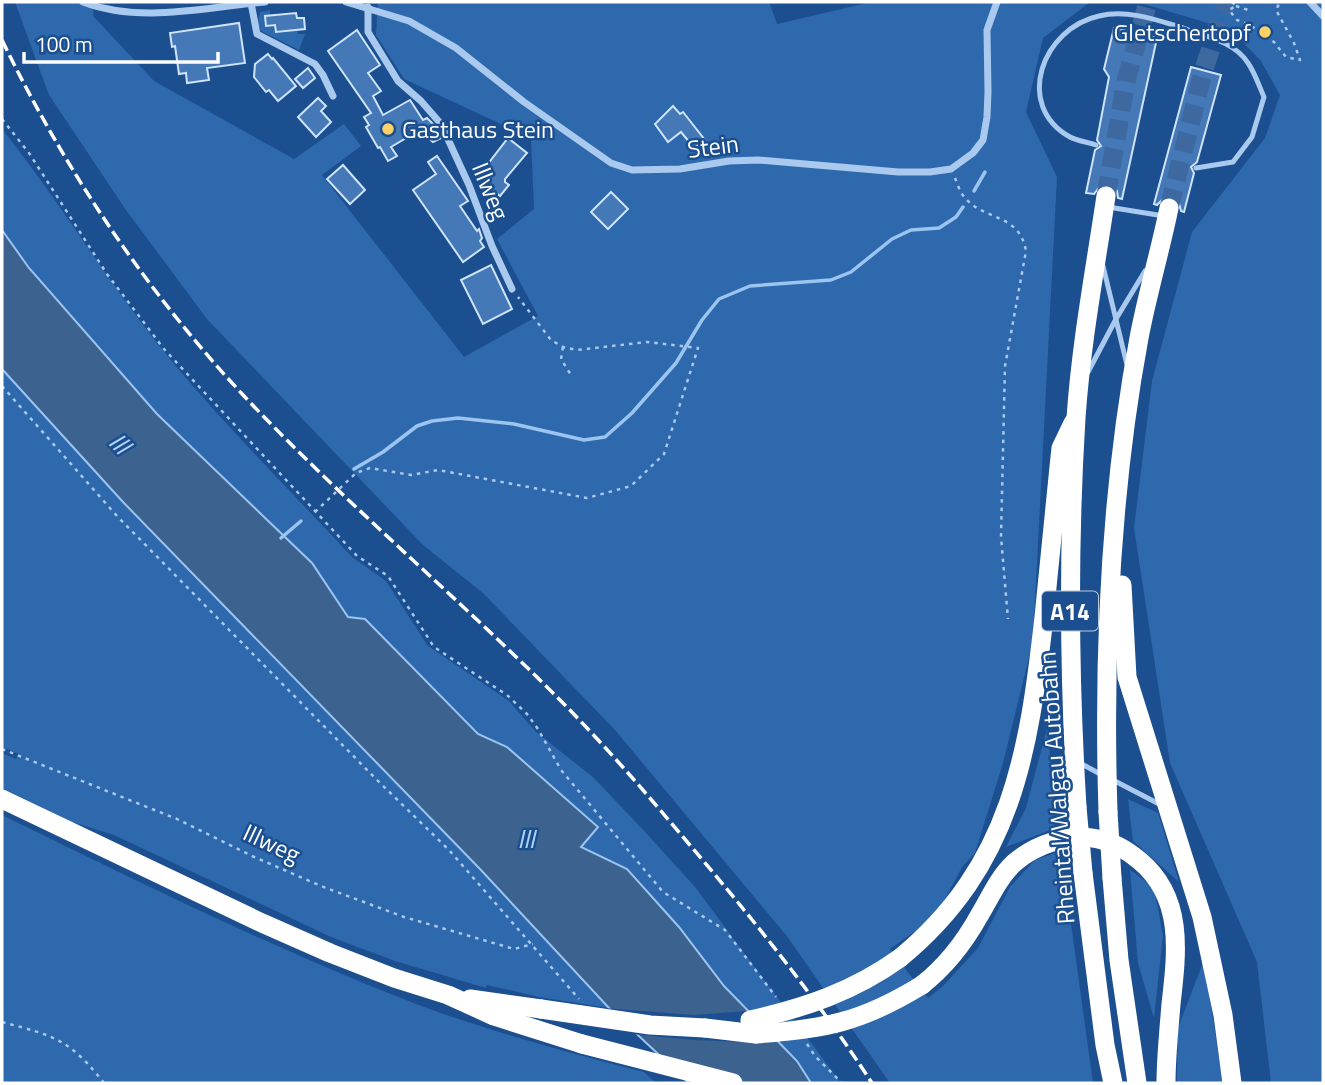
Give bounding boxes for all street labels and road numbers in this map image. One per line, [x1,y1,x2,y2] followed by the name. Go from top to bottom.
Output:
[685,125,741,167] street label: Stein
[463,157,519,225] street label: Illweg
[1042,592,1098,631] road number: A14
[1029,650,1083,926] street label: Rheintal/Walgau Autobahn
[237,814,307,872] street label: Illweg

